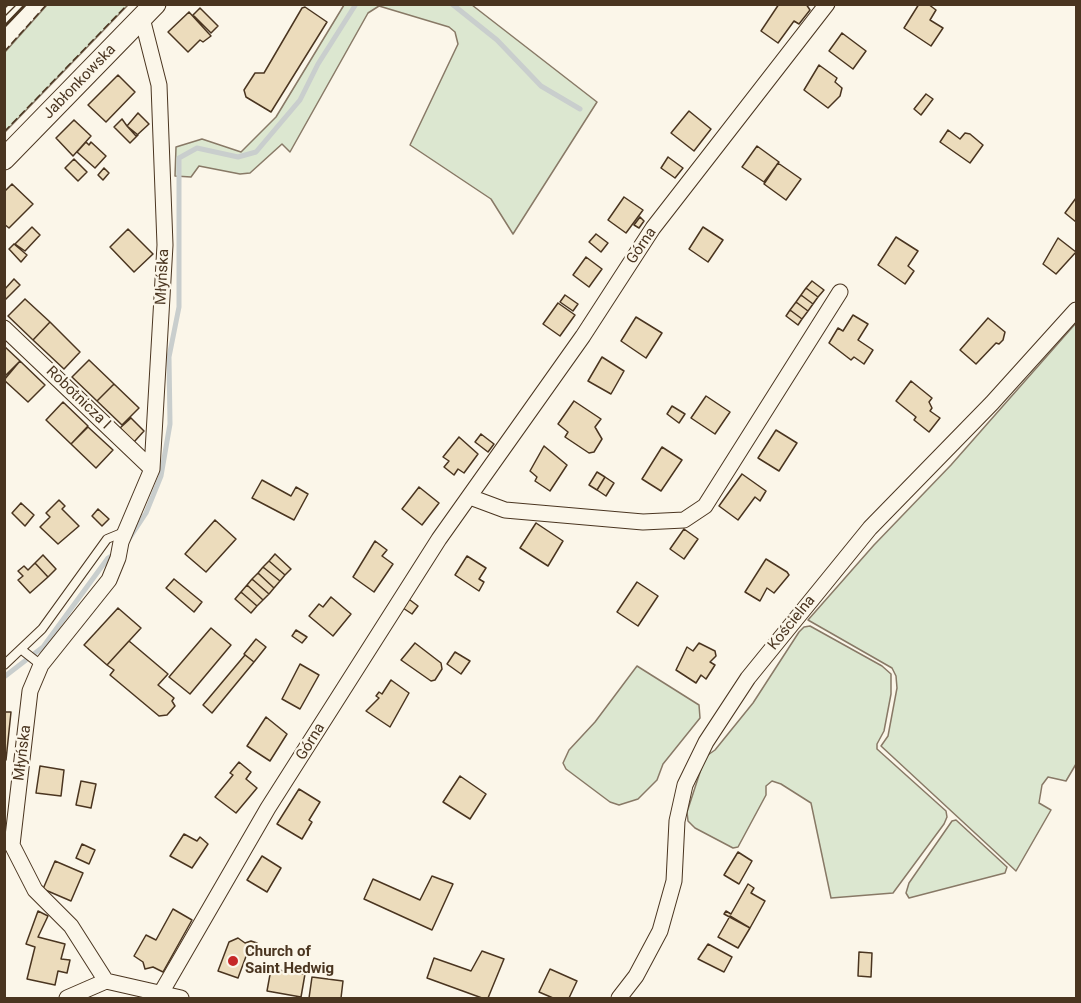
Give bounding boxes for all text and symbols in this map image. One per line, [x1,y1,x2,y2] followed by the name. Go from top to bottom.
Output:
[40,41,120,123] street label: Jabłonkowska
[623,224,661,268] street label: Górna
[153,249,173,305] street label: Młyńska
[42,363,114,433] street label: Robotnicza I
[765,592,819,654] street label: Kościelna
[293,720,329,764] street label: Górna
[11,724,35,782] street label: Młyńska
[245,943,334,978] place label: Church of Saint Hedwig
[226,954,240,968] marker: Church of Saint Hedwig

